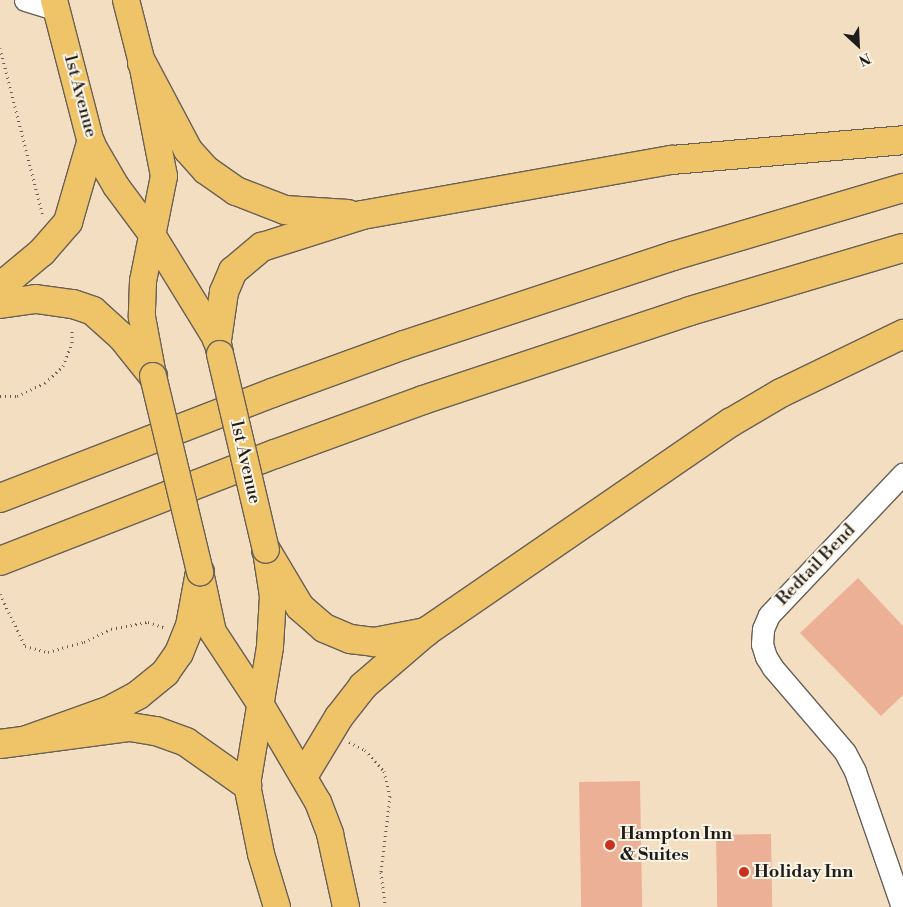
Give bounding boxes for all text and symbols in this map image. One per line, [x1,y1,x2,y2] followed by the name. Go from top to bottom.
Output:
[833,20,883,70] north arrow
[856,48,873,69] text: N
[59,52,101,140] street label: 1st Avenue
[225,418,265,506] street label: 1st Avenue
[772,520,860,610] street label: Redtail Bend
[620,824,732,866] place label: Hampton Inn & Suites
[604,839,616,851] marker: Hampton Inn & Suites
[754,861,853,883] place label: Holiday Inn
[738,866,750,878] marker: Holiday Inn

